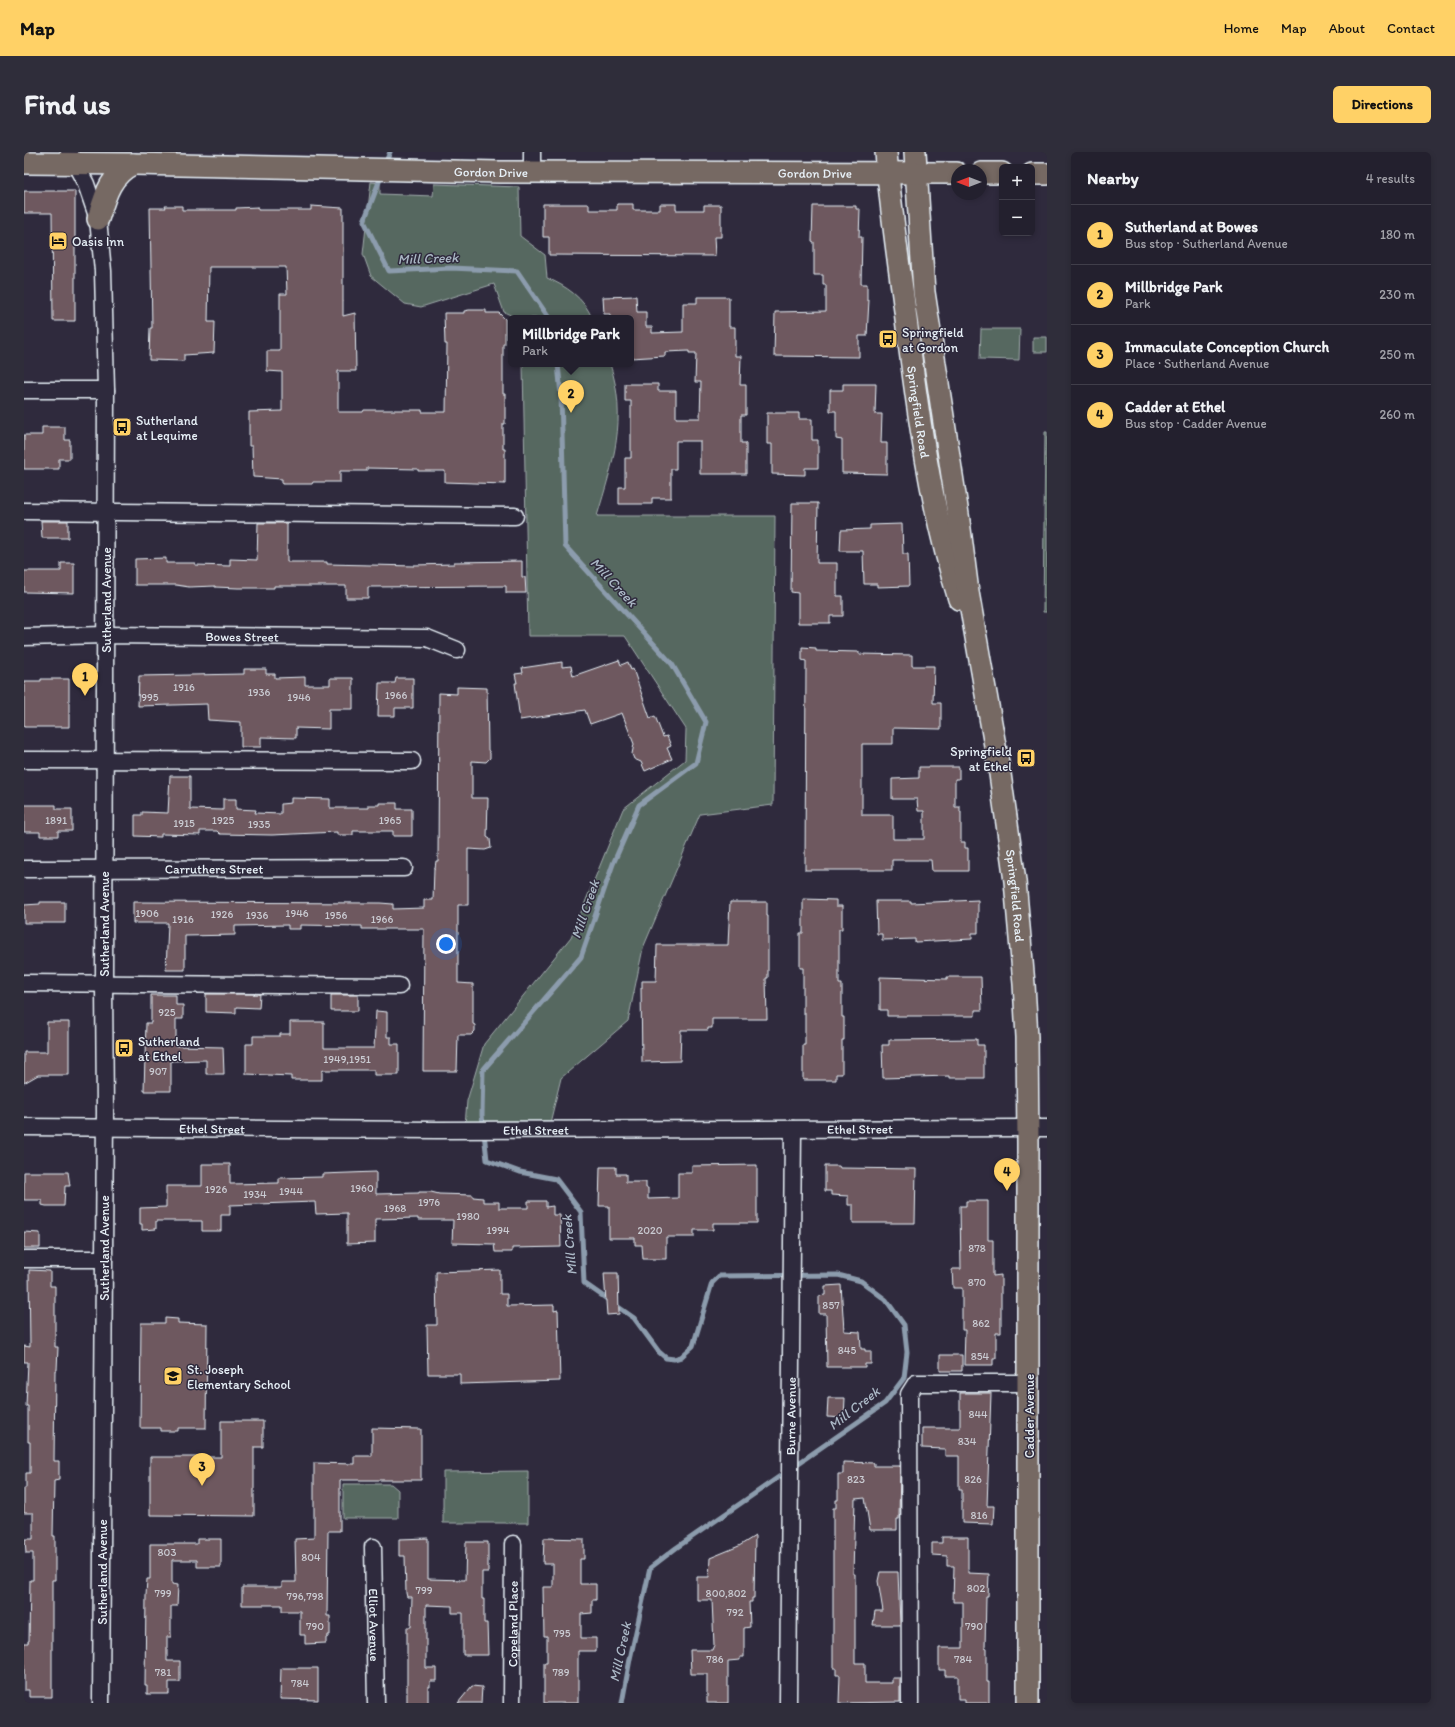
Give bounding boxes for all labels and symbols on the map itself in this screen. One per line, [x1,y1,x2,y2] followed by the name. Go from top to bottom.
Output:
[454,164,528,180] street label: Gordon Drive
[951,164,987,200] north arrow
[778,166,852,181] street label: Gordon Drive
[47,230,69,252] hotel icon: Oasis Inn
[72,234,125,249] place label: Oasis Inn
[397,249,459,268] water label: Mill Creek
[902,325,964,355] place label: Springfield at Gordon
[877,328,899,350] bus stop icon: Springfield at Gordon
[904,365,933,459] street label: Springfield Road
[558,380,584,413] pin: 2
[136,413,198,443] place label: Sutherland at Lequime
[111,416,133,438] bus stop icon: Sutherland at Lequime
[99,547,114,653] street label: Sutherland Avenue
[587,554,641,611] water label: Mill Creek
[205,629,279,645] street label: Bowes Street
[72,663,98,696] pin: 1
[173,681,195,694] house number: 1916
[248,686,271,699] house number: 1936
[385,689,407,702] house number: 1966
[141,691,159,704] house number: 995
[287,691,311,704] house number: 1946
[950,744,1012,774] place label: Springfield at Ethel
[1015,747,1037,769] bus stop icon: Springfield at Ethel
[45,814,67,827] house number: 1891
[212,814,234,827] house number: 1925
[379,814,401,827] house number: 1965
[173,817,195,830] house number: 1915
[248,818,271,831] house number: 1935
[1003,848,1027,943] street label: Springfield Road
[165,861,263,877] street label: Carruthers Street
[97,871,112,977] street label: Sutherland Avenue
[568,877,604,941] water label: Mill Creek
[135,907,159,920] house number: 1906
[285,907,309,920] house number: 1946
[211,908,233,921] house number: 1926
[246,909,269,922] house number: 1936
[325,909,347,922] house number: 1956
[172,913,194,926] house number: 1916
[371,913,393,926] house number: 1966
[436,934,456,954] your location
[158,1006,176,1019] house number: 925
[138,1034,200,1064] place label: Sutherland at Ethel
[113,1037,135,1059] bus stop icon: Sutherland at Ethel
[323,1053,371,1066] house number: 1949,1951
[149,1065,168,1078] house number: 907
[179,1121,245,1137] street label: Ethel Street
[827,1122,893,1137] street label: Ethel Street
[503,1123,569,1138] street label: Ethel Street
[994,1158,1020,1191] pin: 4
[350,1182,374,1195] house number: 1960
[205,1183,227,1196] house number: 1926
[279,1185,303,1198] house number: 1944
[243,1188,267,1201] house number: 1934
[97,1195,112,1301] street label: Sutherland Avenue
[418,1196,440,1209] house number: 1976
[384,1202,406,1215] house number: 1968
[456,1210,480,1223] house number: 1980
[558,1213,581,1276] water label: Mill Creek
[486,1224,510,1237] house number: 1994
[637,1224,663,1237] house number: 2020
[968,1242,986,1255] house number: 878
[968,1276,986,1289] house number: 870
[822,1299,840,1312] house number: 857
[972,1317,990,1330] house number: 862
[838,1344,856,1357] house number: 845
[971,1350,990,1363] house number: 854
[187,1362,291,1392] place label: St. Joseph Elementary School
[162,1365,184,1387] school or university icon: St. Joseph Elementary School
[1022,1374,1037,1458] street label: Cadder Avenue
[783,1377,799,1455] street label: Burne Avenue
[825,1382,884,1434] water label: Mill Creek
[968,1408,988,1421] house number: 844
[958,1435,977,1448] house number: 834
[189,1453,215,1486] pin: 3
[847,1473,865,1486] house number: 823
[964,1473,982,1486] house number: 826
[971,1509,988,1522] house number: 816
[95,1519,110,1625] street label: Sutherland Avenue
[158,1546,176,1559] house number: 803
[301,1551,321,1564] house number: 804
[505,1581,521,1667] street label: Copeland Place
[967,1582,986,1595] house number: 802
[416,1584,433,1597] house number: 799
[155,1587,172,1600] house number: 799
[706,1587,747,1600] house number: 800,802
[366,1588,382,1662] street label: Elliot Avenue
[287,1590,323,1603] house number: 796,798
[727,1606,744,1619] house number: 792
[306,1620,324,1633] house number: 790
[606,1620,635,1684] water label: Mill Creek
[965,1620,983,1633] house number: 790
[554,1627,571,1640] house number: 795
[706,1653,724,1666] house number: 786
[954,1653,972,1666] house number: 784
[155,1666,171,1679] house number: 781
[552,1666,570,1679] house number: 789
[291,1677,309,1690] house number: 784

